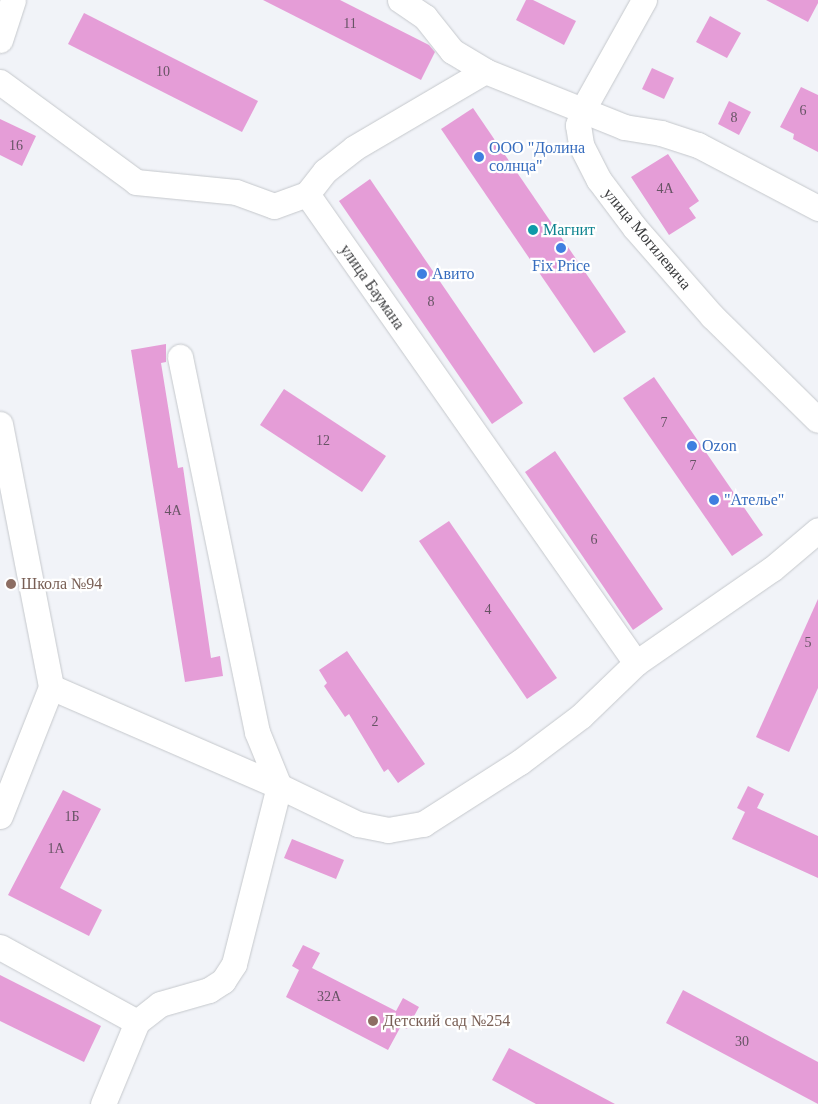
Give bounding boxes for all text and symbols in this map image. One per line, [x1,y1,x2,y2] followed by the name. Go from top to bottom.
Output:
[343,16,357,32] house number: 11
[156,64,170,80] house number: 10
[800,103,806,119] house number: 6
[731,110,738,126] house number: 8
[9,138,23,154] house number: 16
[489,138,585,176] place label: ООО "Долина солнца"
[473,151,485,163] marker: ООО "Долина солнца"
[656,181,674,197] house number: 4А
[599,184,695,294] street label: улица Могилевича
[543,220,595,240] place label: Магнит
[527,224,539,236] marker: Магнит
[336,241,408,333] street label: улица Баумана
[555,242,567,254] marker: Fix Price
[532,256,590,276] place label: Fix Price
[432,264,474,284] place label: Авито
[416,268,428,280] marker: Авито
[428,294,434,310] house number: 8
[661,415,668,431] house number: 7
[316,433,330,449] house number: 12
[702,436,737,456] place label: Ozon
[686,440,698,452] marker: Ozon
[690,458,696,474] house number: 7
[724,490,784,510] place label: "Ателье"
[708,494,720,506] marker: "Ателье"
[164,503,182,519] house number: 4А
[590,532,598,548] house number: 6
[21,574,102,594] place label: Школа №94
[5,578,17,590] marker: Школа №94
[484,602,492,618] house number: 4
[804,635,811,651] house number: 5
[372,714,378,730] house number: 2
[64,809,80,825] house number: 1Б
[47,841,65,857] house number: 1А
[317,989,341,1005] house number: 32А
[383,1011,510,1031] place label: Детский сад №254
[367,1015,379,1027] marker: Детский сад №254
[735,1034,749,1050] house number: 30

